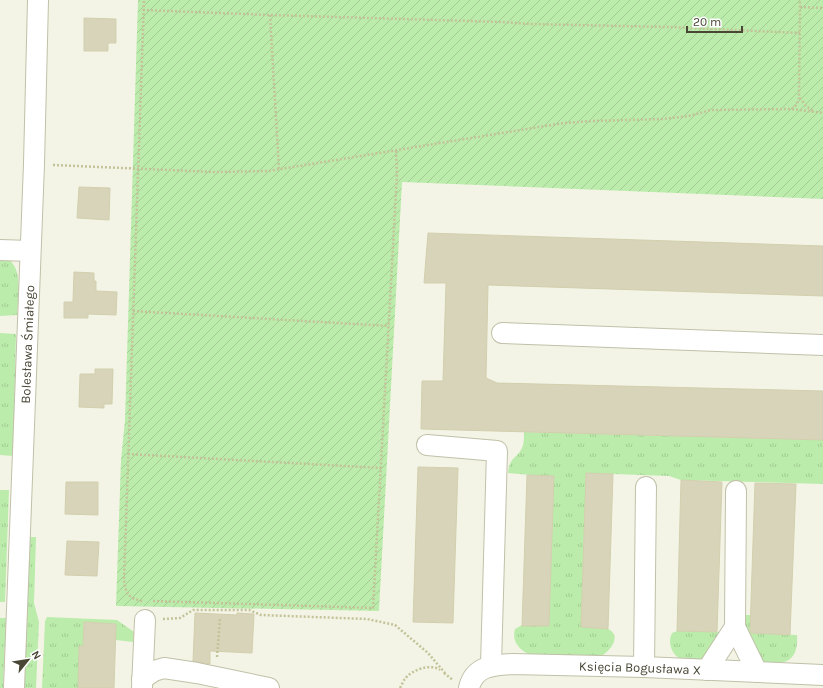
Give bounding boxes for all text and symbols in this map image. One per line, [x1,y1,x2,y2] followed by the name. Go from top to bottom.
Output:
[687,8,742,34] scale bar
[693,15,721,29] text: 20 m
[18,285,37,404] street label: Bolesława Śmiałego
[8,640,48,680] north arrow
[29,649,44,662] text: N
[579,659,701,678] street label: Księcia Bogusława X

